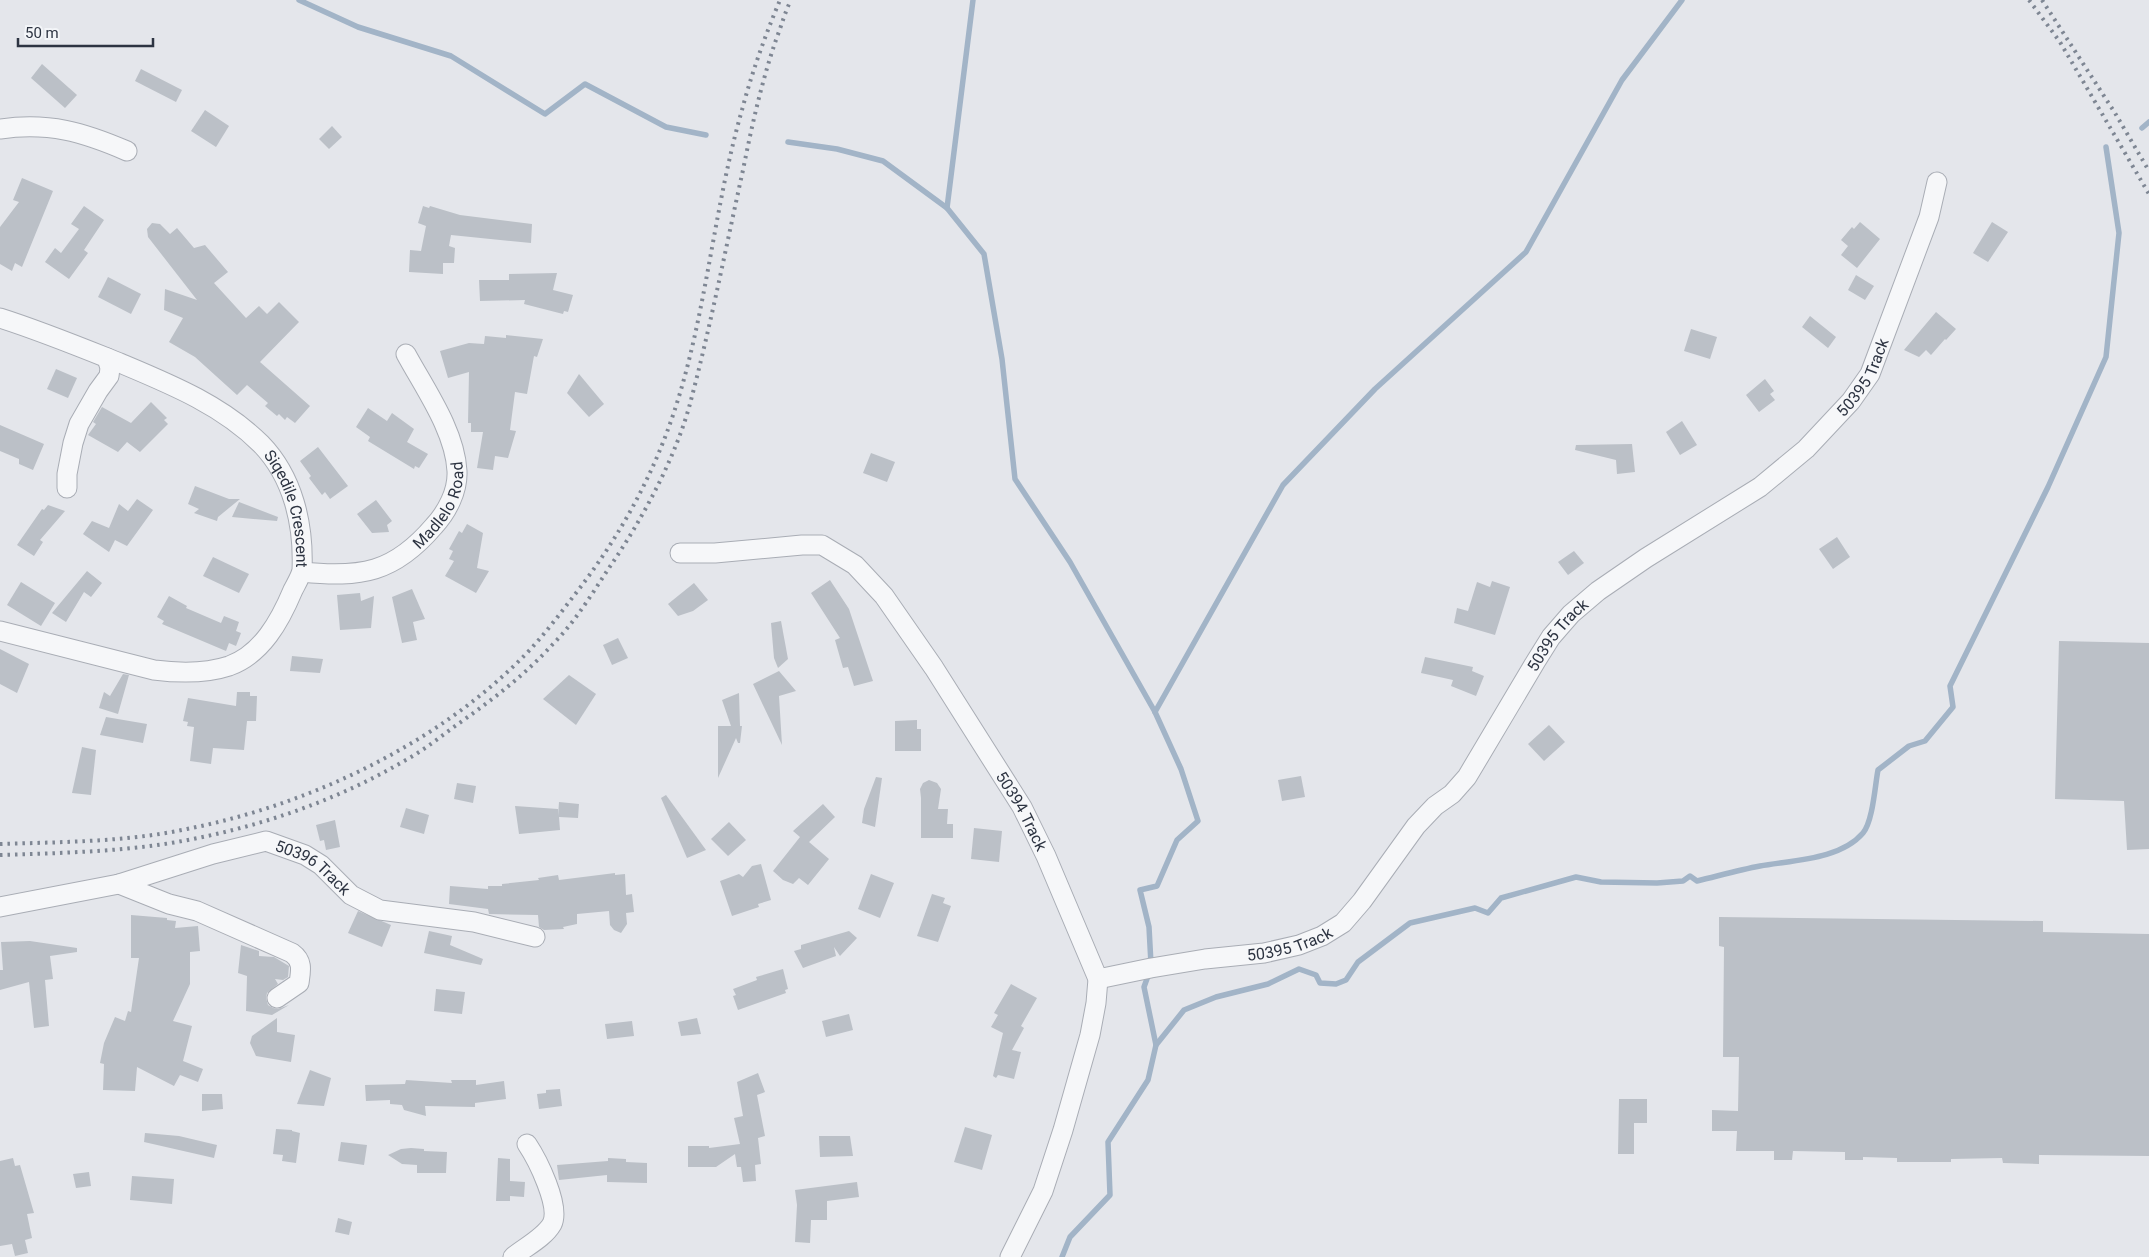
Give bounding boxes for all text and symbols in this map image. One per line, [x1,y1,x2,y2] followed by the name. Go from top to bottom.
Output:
[18,15,152,47] scale bar
[25,24,59,42] text: 50 m
[1832,335,1892,420] street label: 50395 Track
[260,446,312,568] street label: Siqedile Crescent
[408,461,467,553] street label: Madlelo Road
[1523,594,1592,674] street label: 50395 Track
[992,768,1052,855] street label: 50394 Track
[273,836,355,899] street label: 50396 Track
[1246,922,1336,964] street label: 50395 Track

